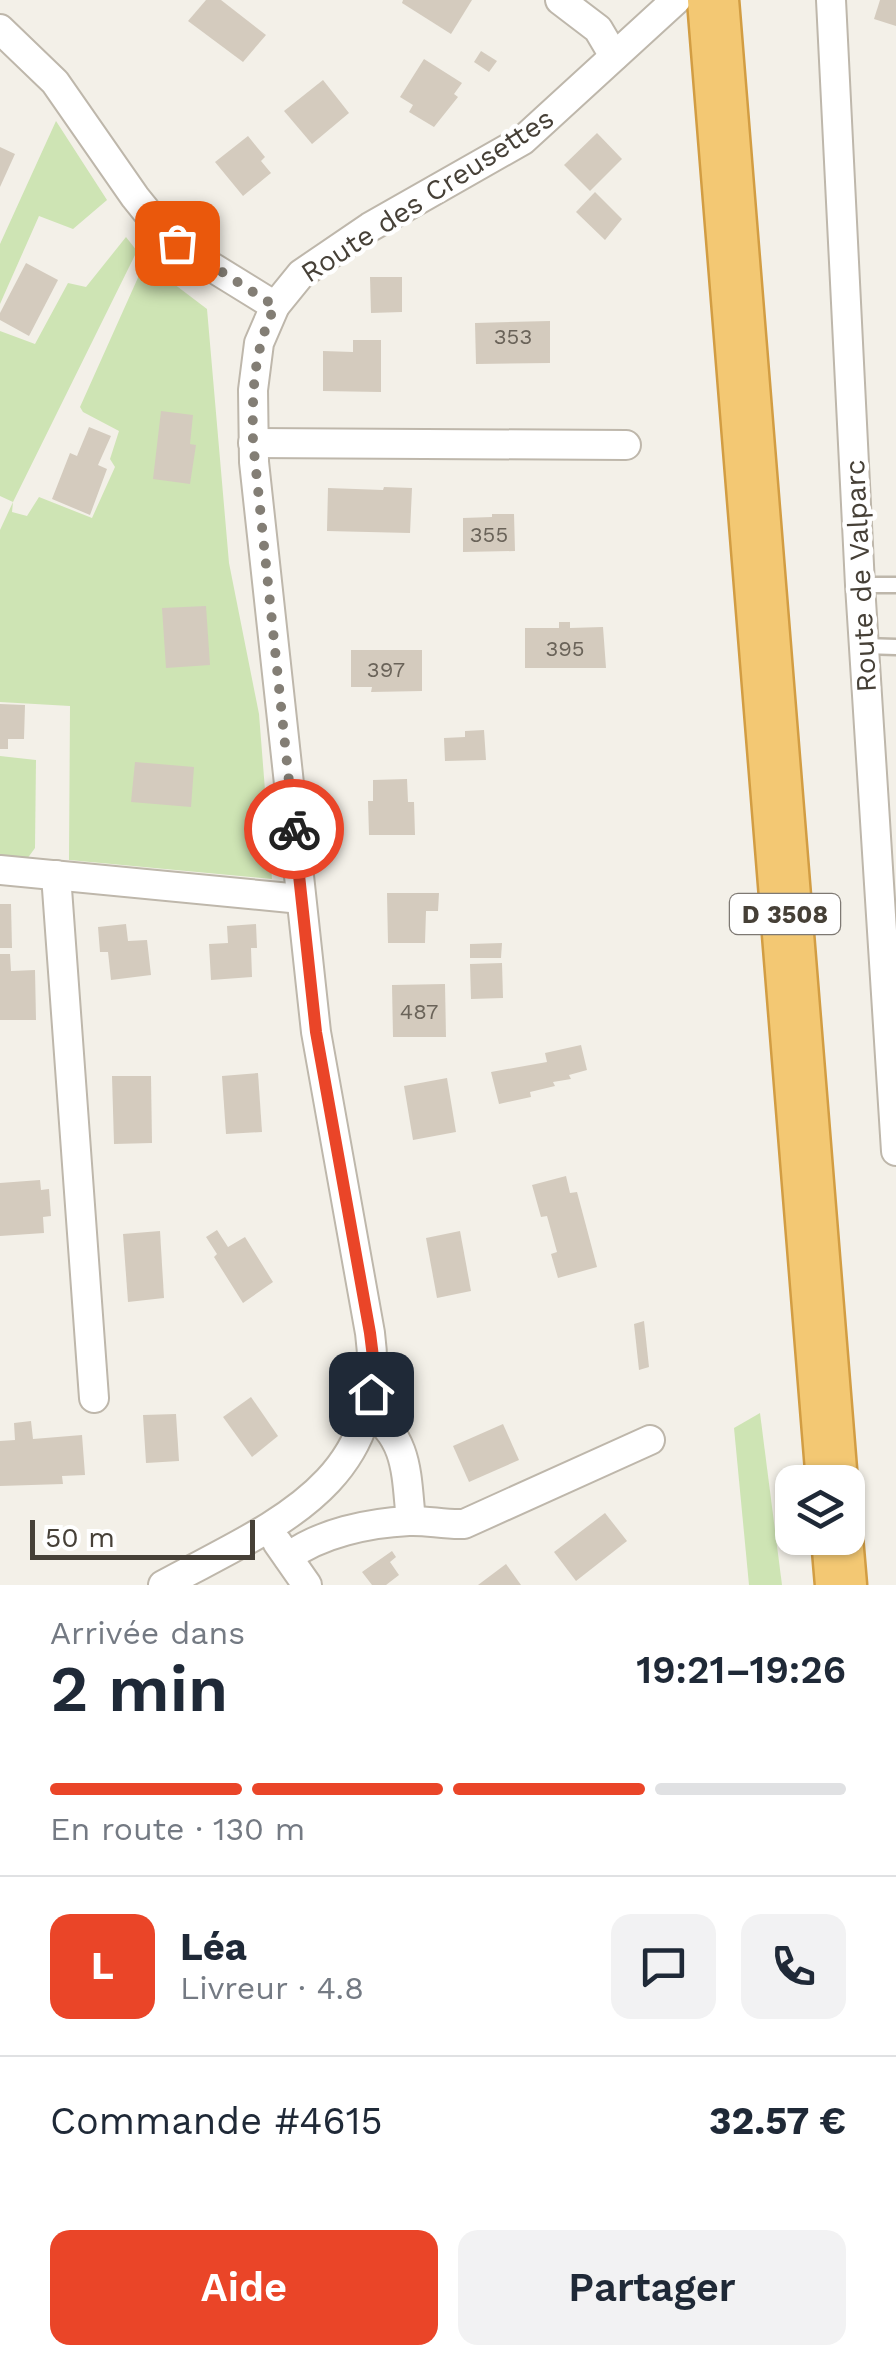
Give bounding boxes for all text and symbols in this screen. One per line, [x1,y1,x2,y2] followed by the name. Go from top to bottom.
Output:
[295,101,560,289] street label: Route des Creusettes
[135,201,220,286] pin
[150,216,205,271] icon: bag
[494,324,532,349] house number: 353
[838,459,883,693] street label: Route de Valparc
[470,522,508,547] house number: 355
[545,636,585,661] house number: 395
[367,657,405,682] house number: 397
[244,779,344,879] courier
[267,802,322,857] icon: bike
[730,894,840,934] road number: D 3508
[400,999,438,1024] house number: 487
[329,1352,414,1437] pin
[344,1367,399,1422] icon: home
[775,1465,865,1555] map controls
[775,1465,865,1555] button: layers
[30,1515,255,1560] scale bar
[45,1521,115,1554] text: 50 m
[50,1614,245,1652] text: Arrivée dans
[636,1648,846,1692] text: 19:21–19:26
[50,1651,228,1727] text: 2 min
[50,1810,305,1848] text: En route · 130 m
[611,1914,716,2019] button: chat
[741,1914,846,2019] button: phone
[180,1925,247,1969] text: Léa
[91,1944,114,1988] text: L
[180,1969,364,2007] text: Livreur · 4.8
[50,2099,383,2143] text: Commande #4615
[709,2099,846,2143] text: 32.57 €
[50,2230,438,2345] button: Aide
[458,2230,846,2345] button: Partager

